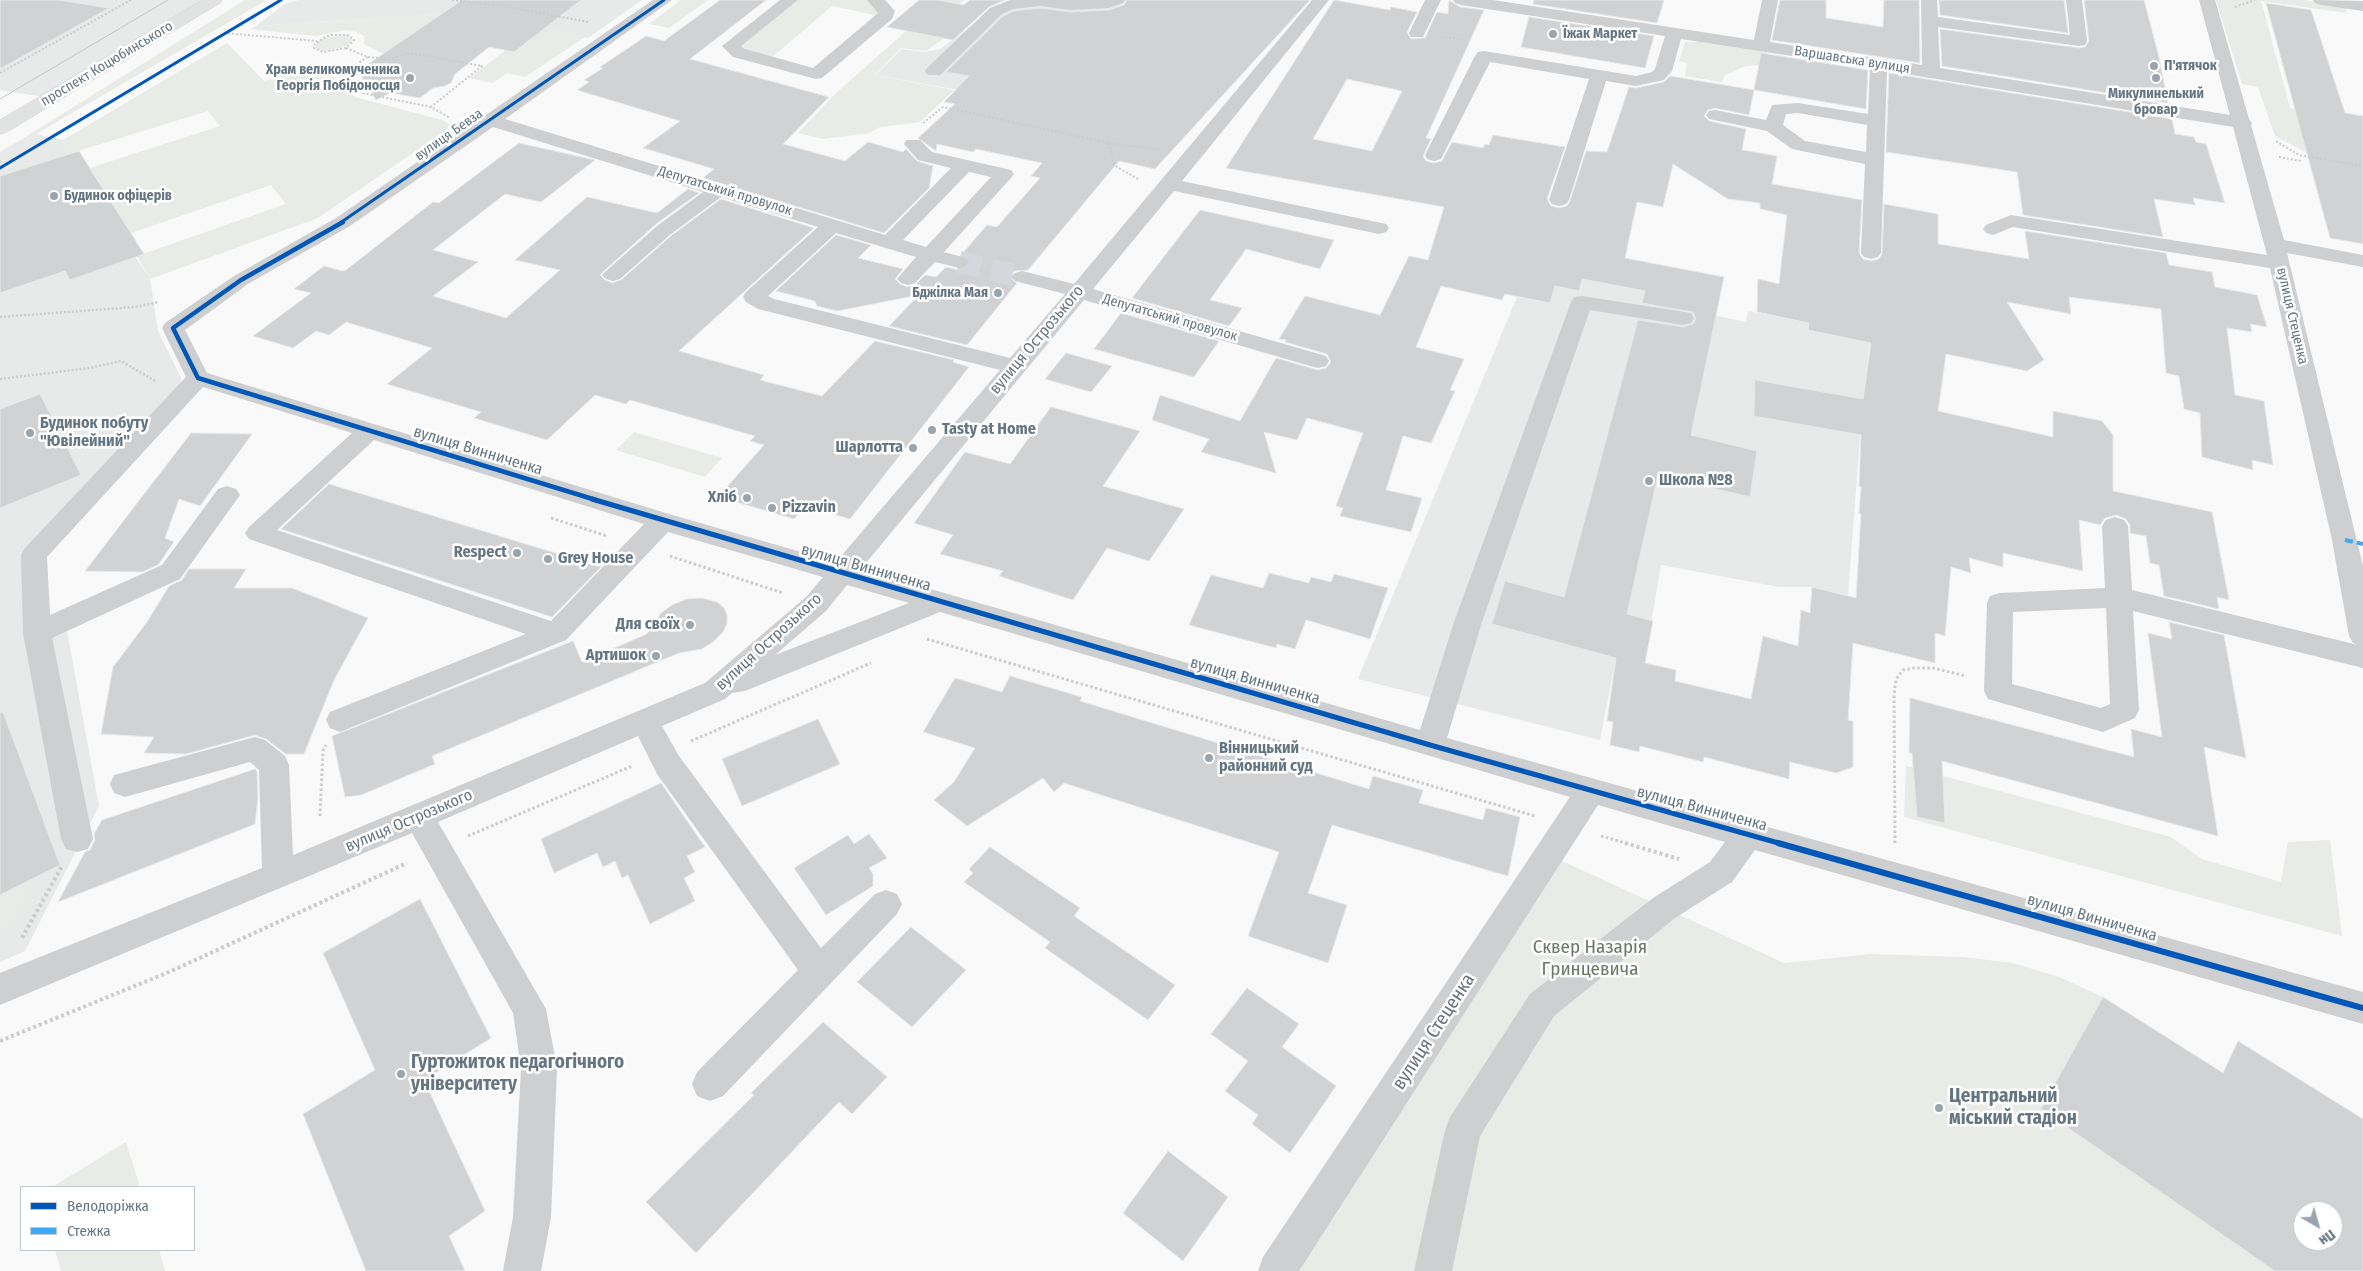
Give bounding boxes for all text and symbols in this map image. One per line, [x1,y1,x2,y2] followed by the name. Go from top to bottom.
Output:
[38,18,176,110] street label: проспект Коцюбинського
[1563,26,1637,42] place label: Їжак Маркет
[1547,28,1559,40] marker: Їжак Маркет
[1793,43,1911,77] street label: Варшавська вулиця
[2164,58,2217,74] place label: П'ятячок
[2148,60,2160,72] marker: П'ятячок
[266,62,400,94] place label: Храм великомученика Георгія Побідоносця
[404,72,416,84] marker: Храм великомученика Георгія Побідоносця
[2150,72,2162,84] marker: Микулинелький бровар
[2108,86,2204,118] place label: Микулинелький бровар
[412,105,486,165] street label: вулиця Бевза
[656,163,794,219] street label: Депутатський провулок
[64,188,172,204] place label: Будинок офіцерів
[48,190,60,202] marker: Будинок офіцерів
[2273,266,2311,366] street label: вулиця Стеценка
[986,282,1088,398] street label: вулиця Острозького
[912,285,988,301] place label: Бджілка Мая
[992,287,1004,299] marker: Бджілка Мая
[1101,291,1239,345] street label: Депутатський провулок
[40,414,148,452] place label: Будинок побуту "Ювілейний"
[942,420,1036,440] place label: Tasty at Home
[411,422,545,480] street label: вулиця Винниченка
[926,424,938,436] marker: Tasty at Home
[24,427,36,439] marker: Будинок побуту "Ювілейний"
[836,438,903,458] place label: Шарлотта
[907,442,919,454] marker: Шарлотта
[1659,471,1733,491] place label: Школа №8
[1643,475,1655,487] marker: Школа №8
[708,488,737,508] place label: Хліб
[741,492,753,504] marker: Хліб
[782,498,836,518] place label: Pizzavin
[766,502,778,514] marker: Pizzavin
[799,540,933,596] street label: вулиця Винниченка
[454,543,507,563] place label: Respect
[511,547,523,559] marker: Respect
[558,549,633,569] place label: Grey House
[542,553,554,565] marker: Grey House
[712,589,826,695] street label: вулиця Острозького
[616,615,680,635] place label: Для своїх
[684,619,696,631] marker: Для своїх
[586,646,646,666] place label: Артишок
[650,650,662,662] marker: Артишок
[1188,653,1322,709] street label: вулиця Винниченка
[1219,739,1312,777] place label: Вінницький районний суд
[1203,752,1215,764] marker: Вінницький районний суд
[1635,782,1769,836] street label: вулиця Винниченка
[343,786,475,856] street label: вулиця Острозького
[2025,890,2159,946] street label: вулиця Винниченка
[1533,937,1647,981] park label: Сквер Назарія Гринцевича
[1388,970,1480,1094] street label: вулиця Стеценка
[411,1052,624,1096] place label: Гуртожиток педагогічного університету
[395,1068,407,1080] marker: Гуртожиток педагогічного університету
[1949,1086,2077,1130] place label: Центральний міський стадіон
[1933,1102,1945,1114] marker: Центральний міський стадіон
[20,1186,195,1251] legend
[67,1197,149,1215] text: Велодоріжка
[2293,1201,2343,1251] north arrow
[67,1222,111,1240] text: Стежка
[2315,1226,2338,1249] text: Пн

